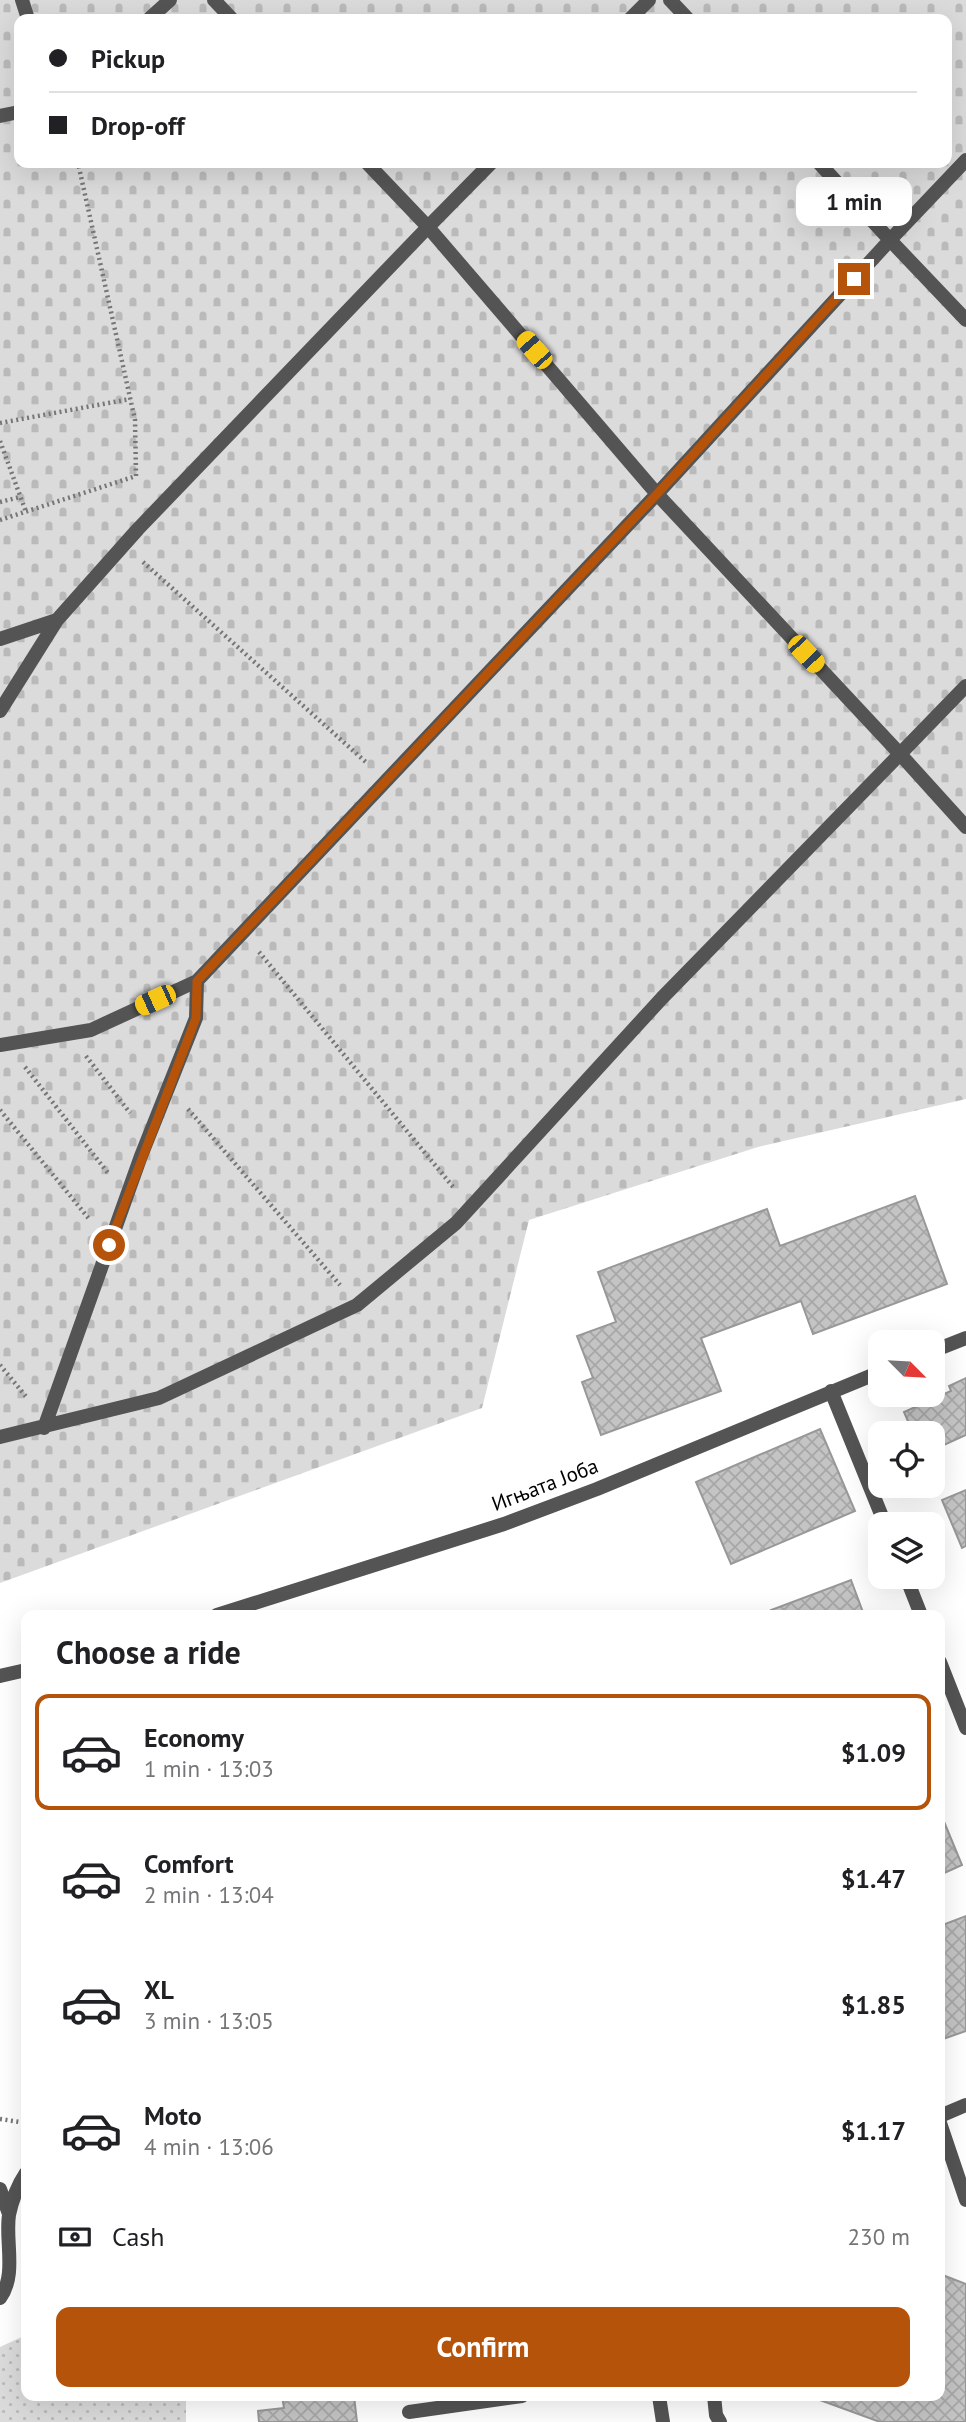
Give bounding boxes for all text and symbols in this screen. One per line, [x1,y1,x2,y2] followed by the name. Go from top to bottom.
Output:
[91,42,165,75] text: Pickup
[91,109,185,142] text: Drop-off
[796,177,912,226] callout: 1 min
[826,187,882,216] text: 1 min
[838,263,870,295] route end
[513,327,556,373] car
[784,631,829,677] car
[132,982,179,1018] car
[93,1229,125,1261] route start
[868,1330,945,1407] north arrow
[868,1330,945,1589] map controls
[868,1421,945,1498] button: locate
[488,1452,602,1517] street label: Игњата Јоба
[868,1512,945,1589] button: layers
[56,1631,241,1673] text: Choose a ride
[60,1721,123,1784] icon: car
[144,1721,244,1754] text: Economy
[841,1736,906,1769] text: $1.09
[144,1754,274,1783] text: 1 min · 13:03
[60,1847,123,1910] icon: car
[144,1847,234,1880] text: Comfort
[841,1862,906,1895] text: $1.47
[144,1880,274,1909] text: 2 min · 13:04
[60,1973,123,2036] icon: car
[144,1973,174,2006] text: XL
[841,1988,906,2021] text: $1.85
[144,2006,274,2035] text: 3 min · 13:05
[60,2099,123,2162] icon: car
[144,2099,202,2132] text: Moto
[841,2114,906,2147] text: $1.17
[144,2132,274,2161] text: 4 min · 13:06
[56,2218,94,2256] icon: cash
[112,2220,164,2253] text: Cash
[848,2222,910,2251] text: 230 m
[56,2307,910,2387] button: Confirm

